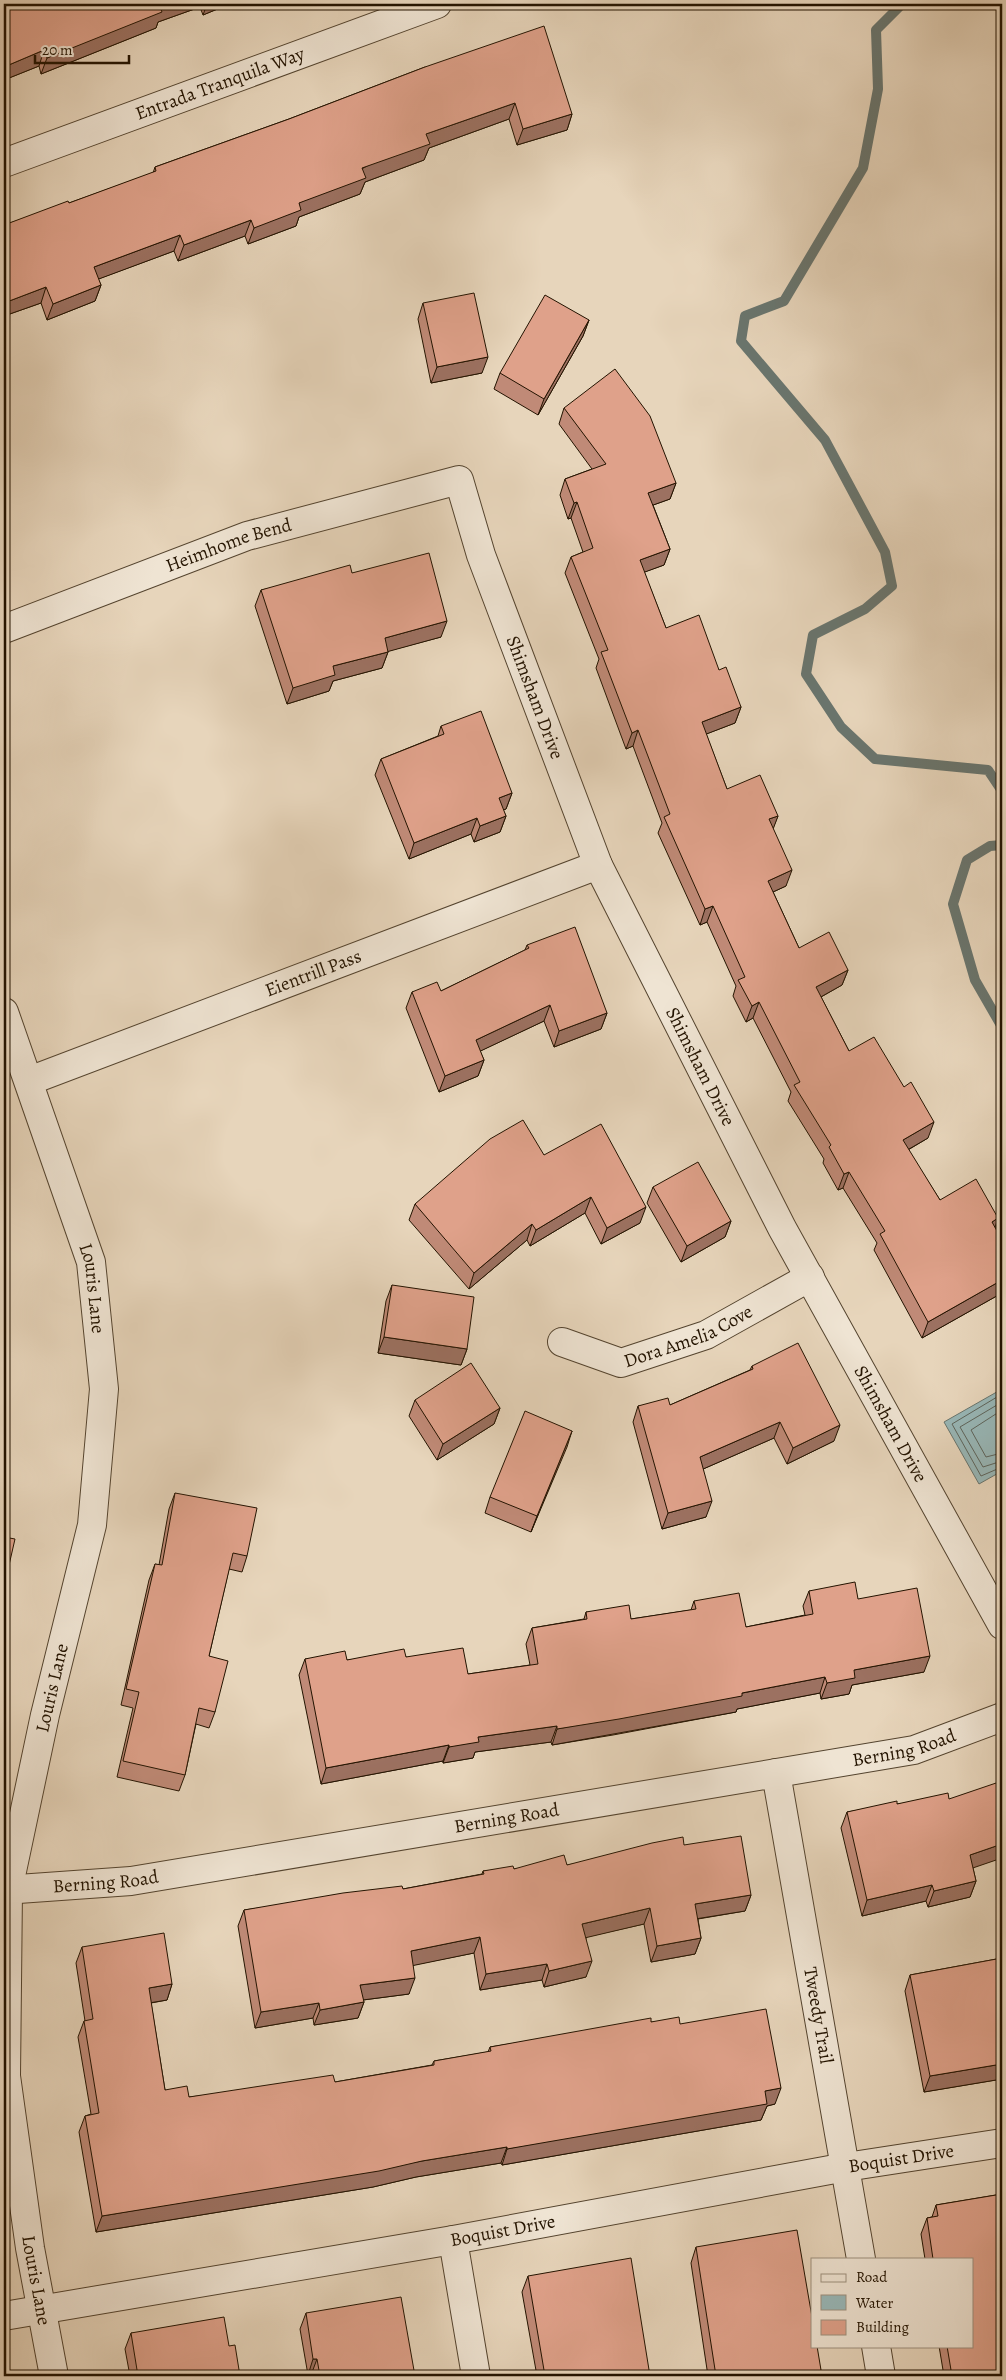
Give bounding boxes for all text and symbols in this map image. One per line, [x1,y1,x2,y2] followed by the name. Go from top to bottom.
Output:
[35,32,129,64] scale bar
[42,40,73,60] text: 20 m
[132,41,309,127] street label: Entrada Tranquila Way
[162,512,295,579] street label: Heimhome Bend
[500,632,570,763] street label: Shimsham Drive
[261,943,365,1003] street label: Eientrill Pass
[659,1003,741,1131] street label: Shimsham Drive
[72,1240,111,1335] street label: Louris Lane
[620,1298,757,1374] street label: Dora Amelia Cove
[848,1361,934,1487] street label: Shimsham Drive
[29,1641,75,1735] street label: Louris Lane
[850,1722,960,1773] street label: Berning Road
[452,1796,562,1840] street label: Berning Road
[52,1863,161,1900] street label: Berning Road
[797,1965,840,2066] street label: Tweedy Trail
[847,2138,956,2179] street label: Boquist Drive
[448,2208,557,2253] street label: Boquist Drive
[15,2234,57,2327] street label: Louris Lane
[811,2258,974,2348] legend
[856,2267,888,2287] text: Road
[855,2293,893,2313] text: Water
[856,2317,909,2337] text: Building

